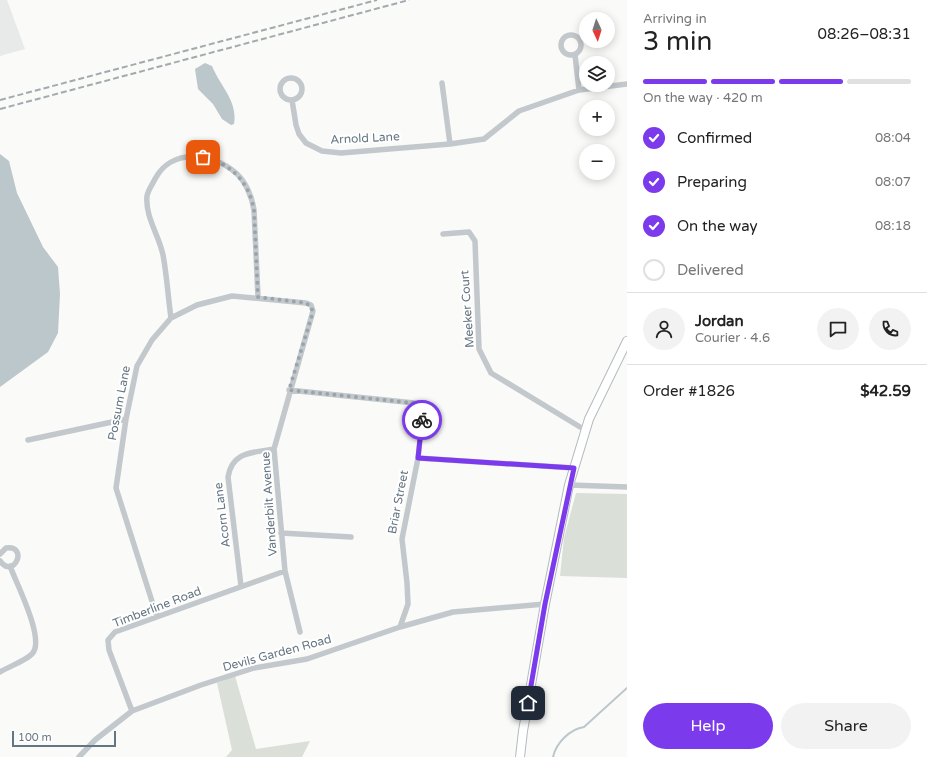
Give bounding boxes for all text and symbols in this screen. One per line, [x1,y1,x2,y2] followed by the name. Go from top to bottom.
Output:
[643,11,707,27] text: Arriving in
[579,12,615,48] north arrow
[579,12,615,180] map controls
[818,25,911,43] text: 08:26–08:31
[643,26,712,57] text: 3 min
[579,56,615,92] button: layers
[643,90,763,106] text: On the way · 420 m
[579,100,615,136] button: +
[643,127,665,149] icon: check
[330,129,400,147] street label: Arnold Lane
[677,129,752,147] text: Confirmed
[875,130,911,146] text: 08:04
[186,140,220,174] pin
[579,144,615,180] button: −
[192,146,214,168] icon: bag
[643,171,665,193] icon: check
[677,173,747,191] text: Preparing
[875,174,911,190] text: 08:07
[643,215,665,237] icon: check
[677,217,757,235] text: On the way
[875,218,911,234] text: 08:18
[677,261,744,279] text: Delivered
[457,269,477,348] street label: Meeker Court
[643,308,685,350] button: person
[817,308,859,350] button: chat
[869,308,911,350] button: phone
[695,312,744,330] text: Jordan
[695,330,770,346] text: Courier · 4.6
[105,364,133,442] street label: Possum Lane
[643,382,735,400] text: Order #1826
[860,382,911,400] text: $42.59
[402,400,442,440] courier
[411,409,433,431] icon: bike
[258,451,280,557] street label: Vanderbilt Avenue
[385,469,411,535] street label: Briar Street
[211,482,233,548] street label: Acorn Lane
[111,584,203,630] street label: Timberline Road
[221,632,333,674] street label: Devils Garden Road
[511,686,545,720] pin
[517,692,539,714] icon: home
[643,703,773,749] button: Help
[781,703,911,749] button: Share
[12,729,116,748] scale bar
[18,731,52,744] text: 100 m

